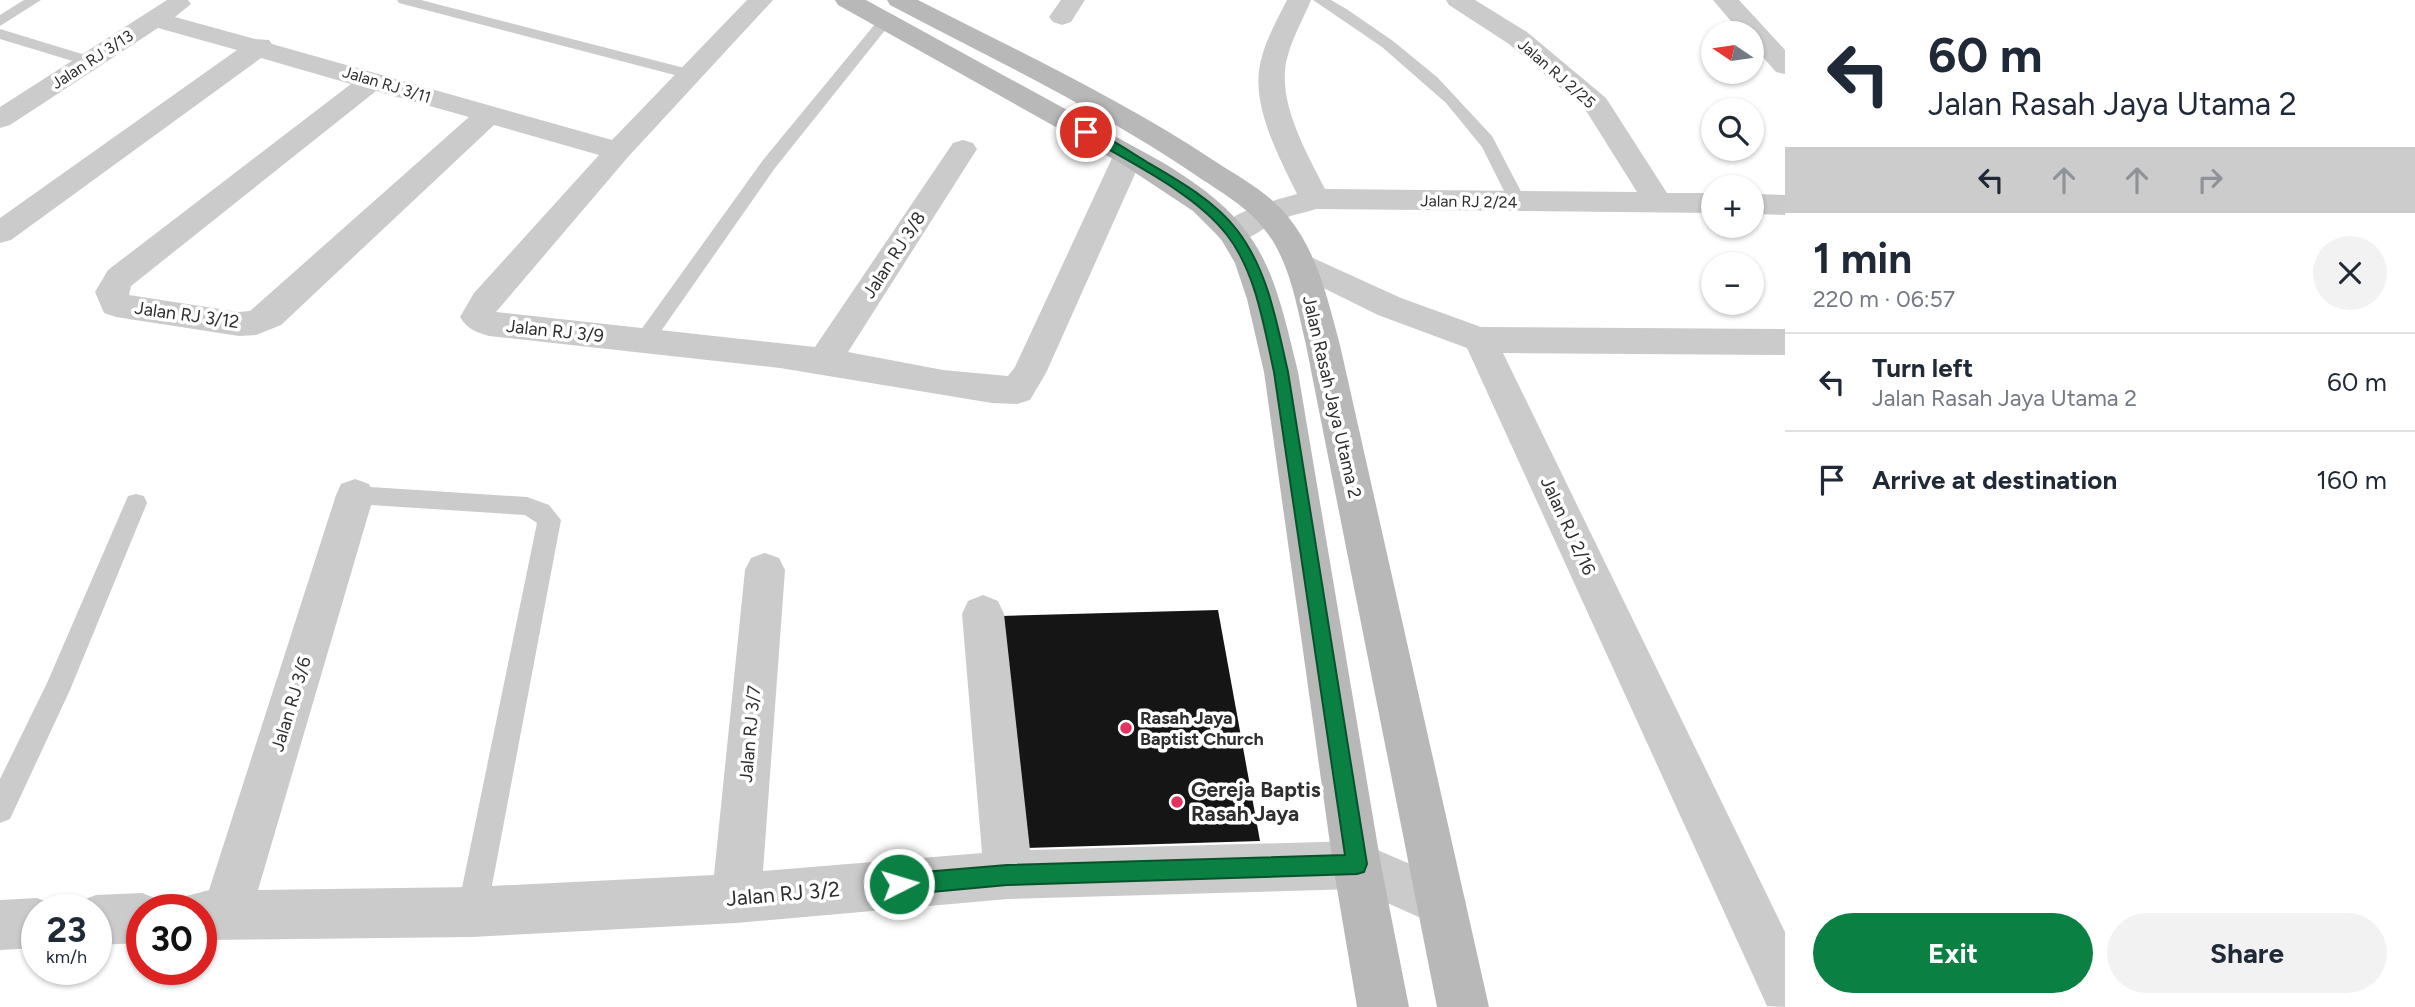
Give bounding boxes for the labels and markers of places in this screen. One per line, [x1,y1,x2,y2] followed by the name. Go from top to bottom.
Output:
[1056,102,1116,162] pin
[1140,707,1264,750] place label: Rasah Jaya Baptist Church
[1118,720,1134,736] marker: Rasah Jaya Baptist Church
[1191,777,1321,826] place label: Gereja Baptis Rasah Jaya
[1169,794,1185,810] marker: Gereja Baptis Rasah Jaya

